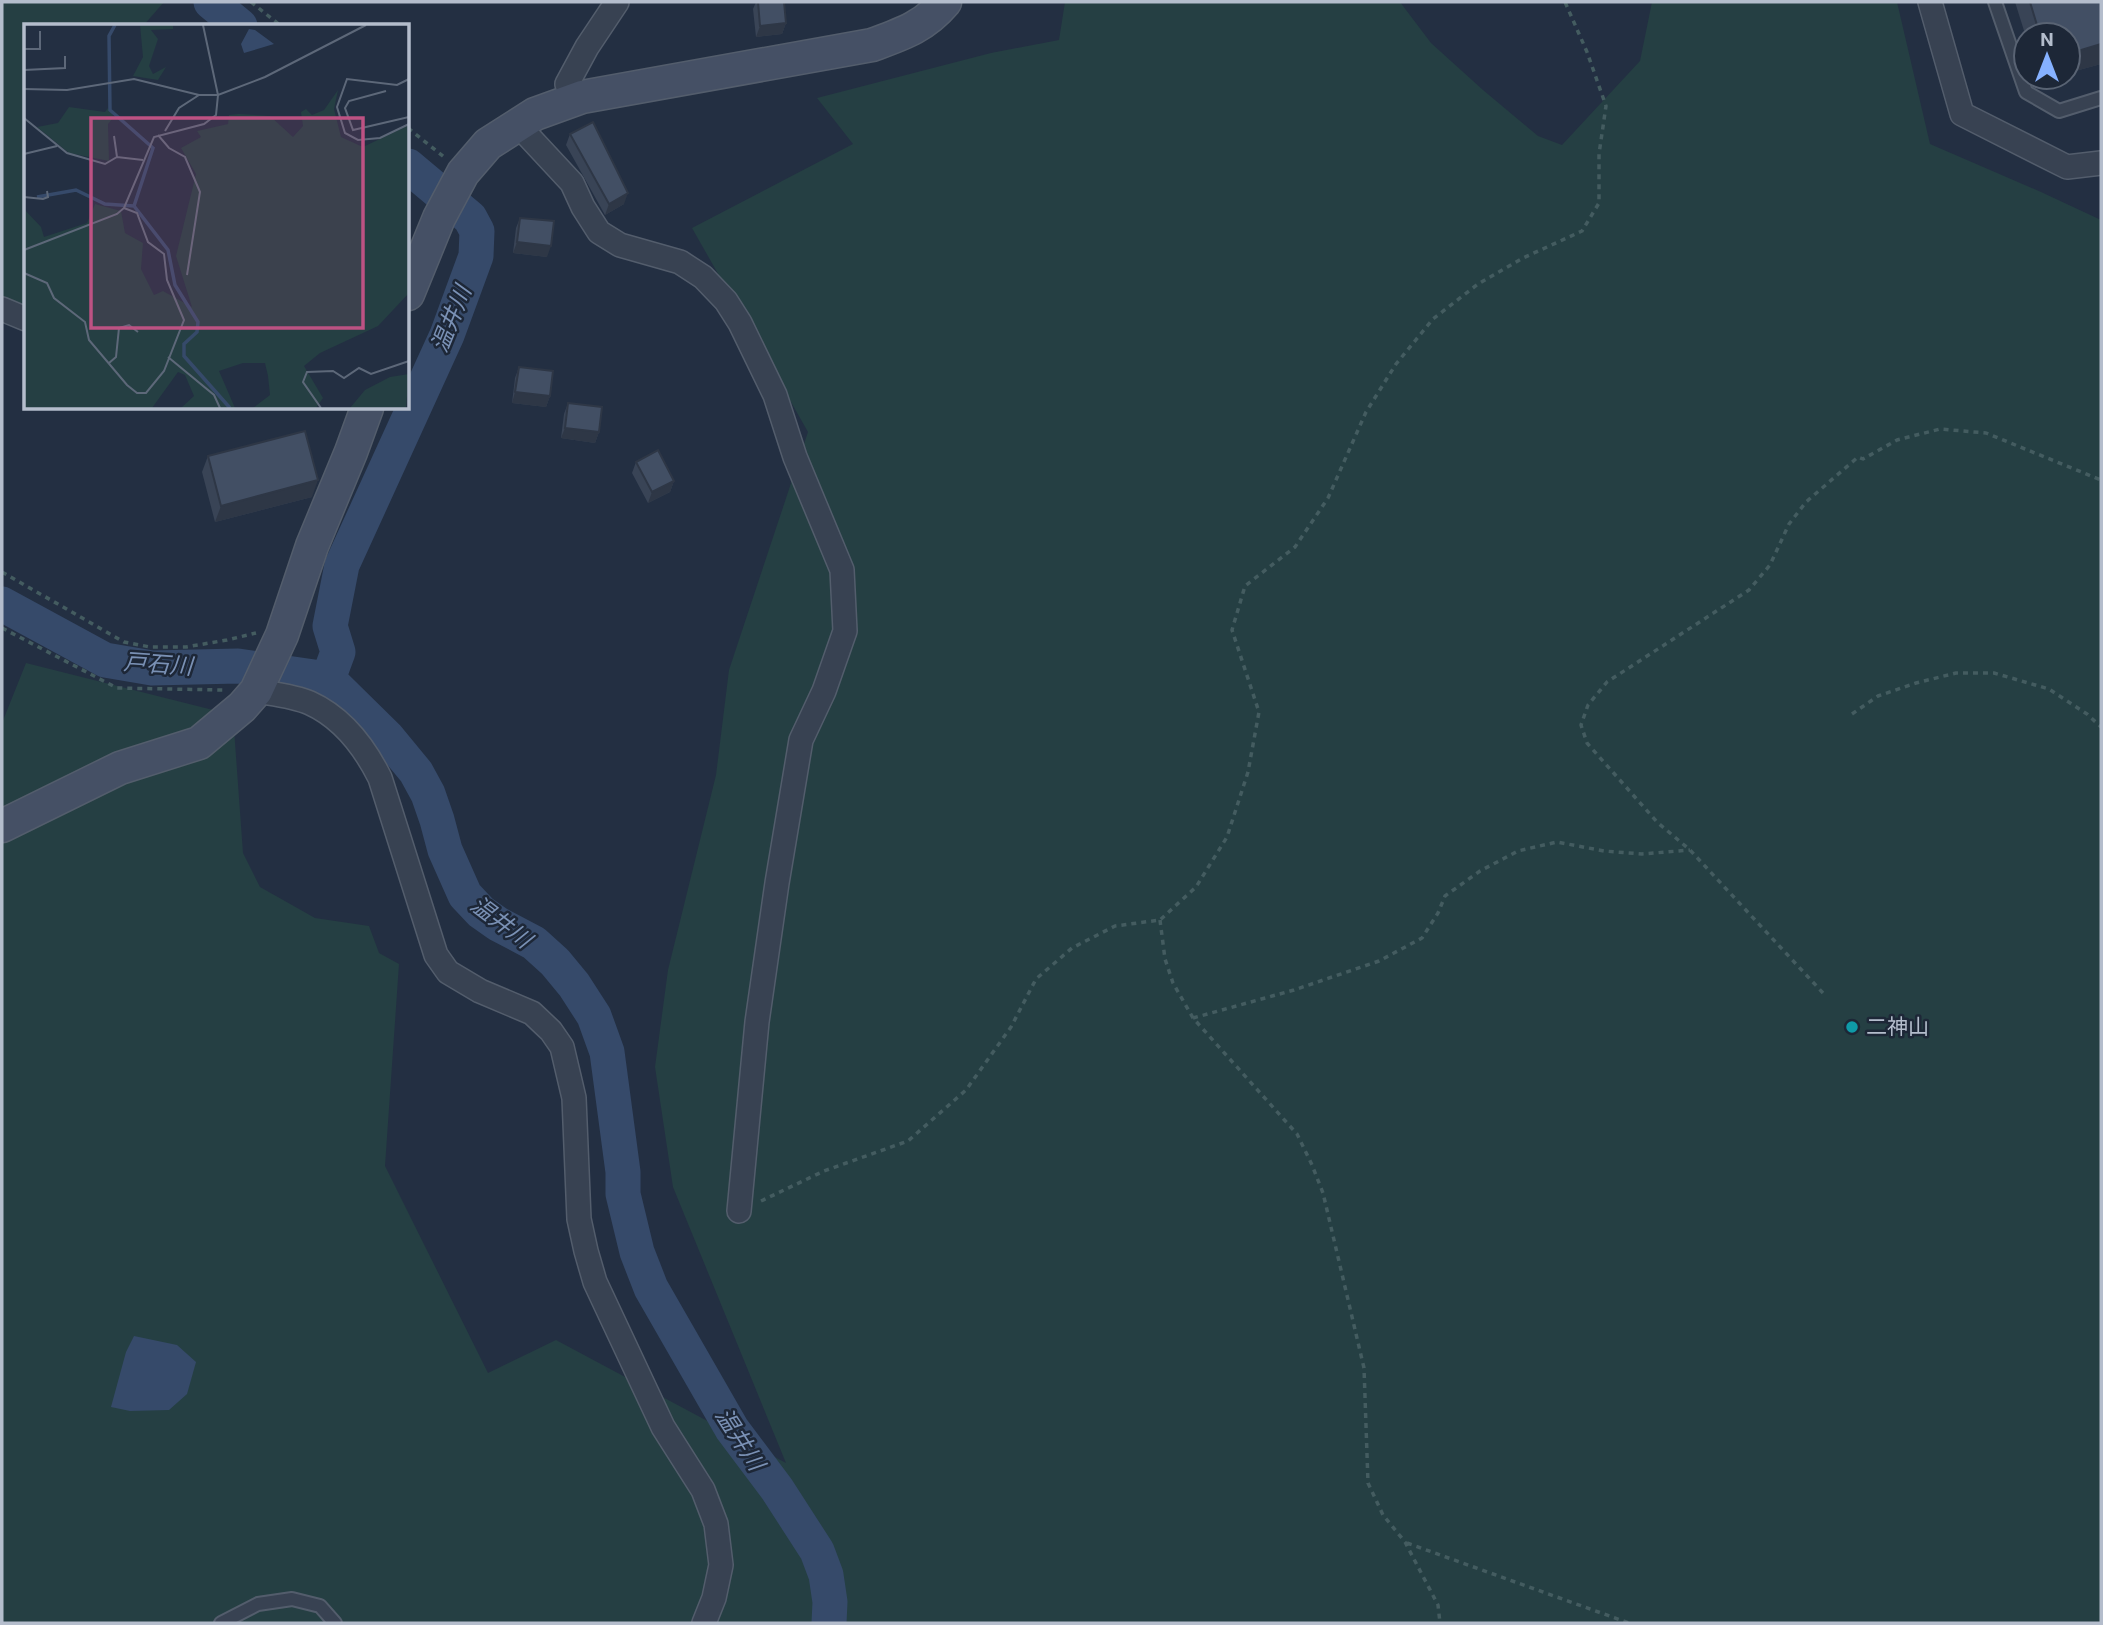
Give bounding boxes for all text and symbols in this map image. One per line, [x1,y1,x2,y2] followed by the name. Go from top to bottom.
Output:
[2012,21,2082,91] north arrow
[24,24,410,410] inset map
[2040,28,2054,51] text: N
[426,279,478,356] water label: 温井川
[123,649,196,681] water label: 戸石川
[465,891,539,956] water label: 温井川
[1866,1015,1929,1039] place label: 二神山
[1844,1019,1860,1035] marker: 二神山
[709,1403,771,1478] water label: 温井川

